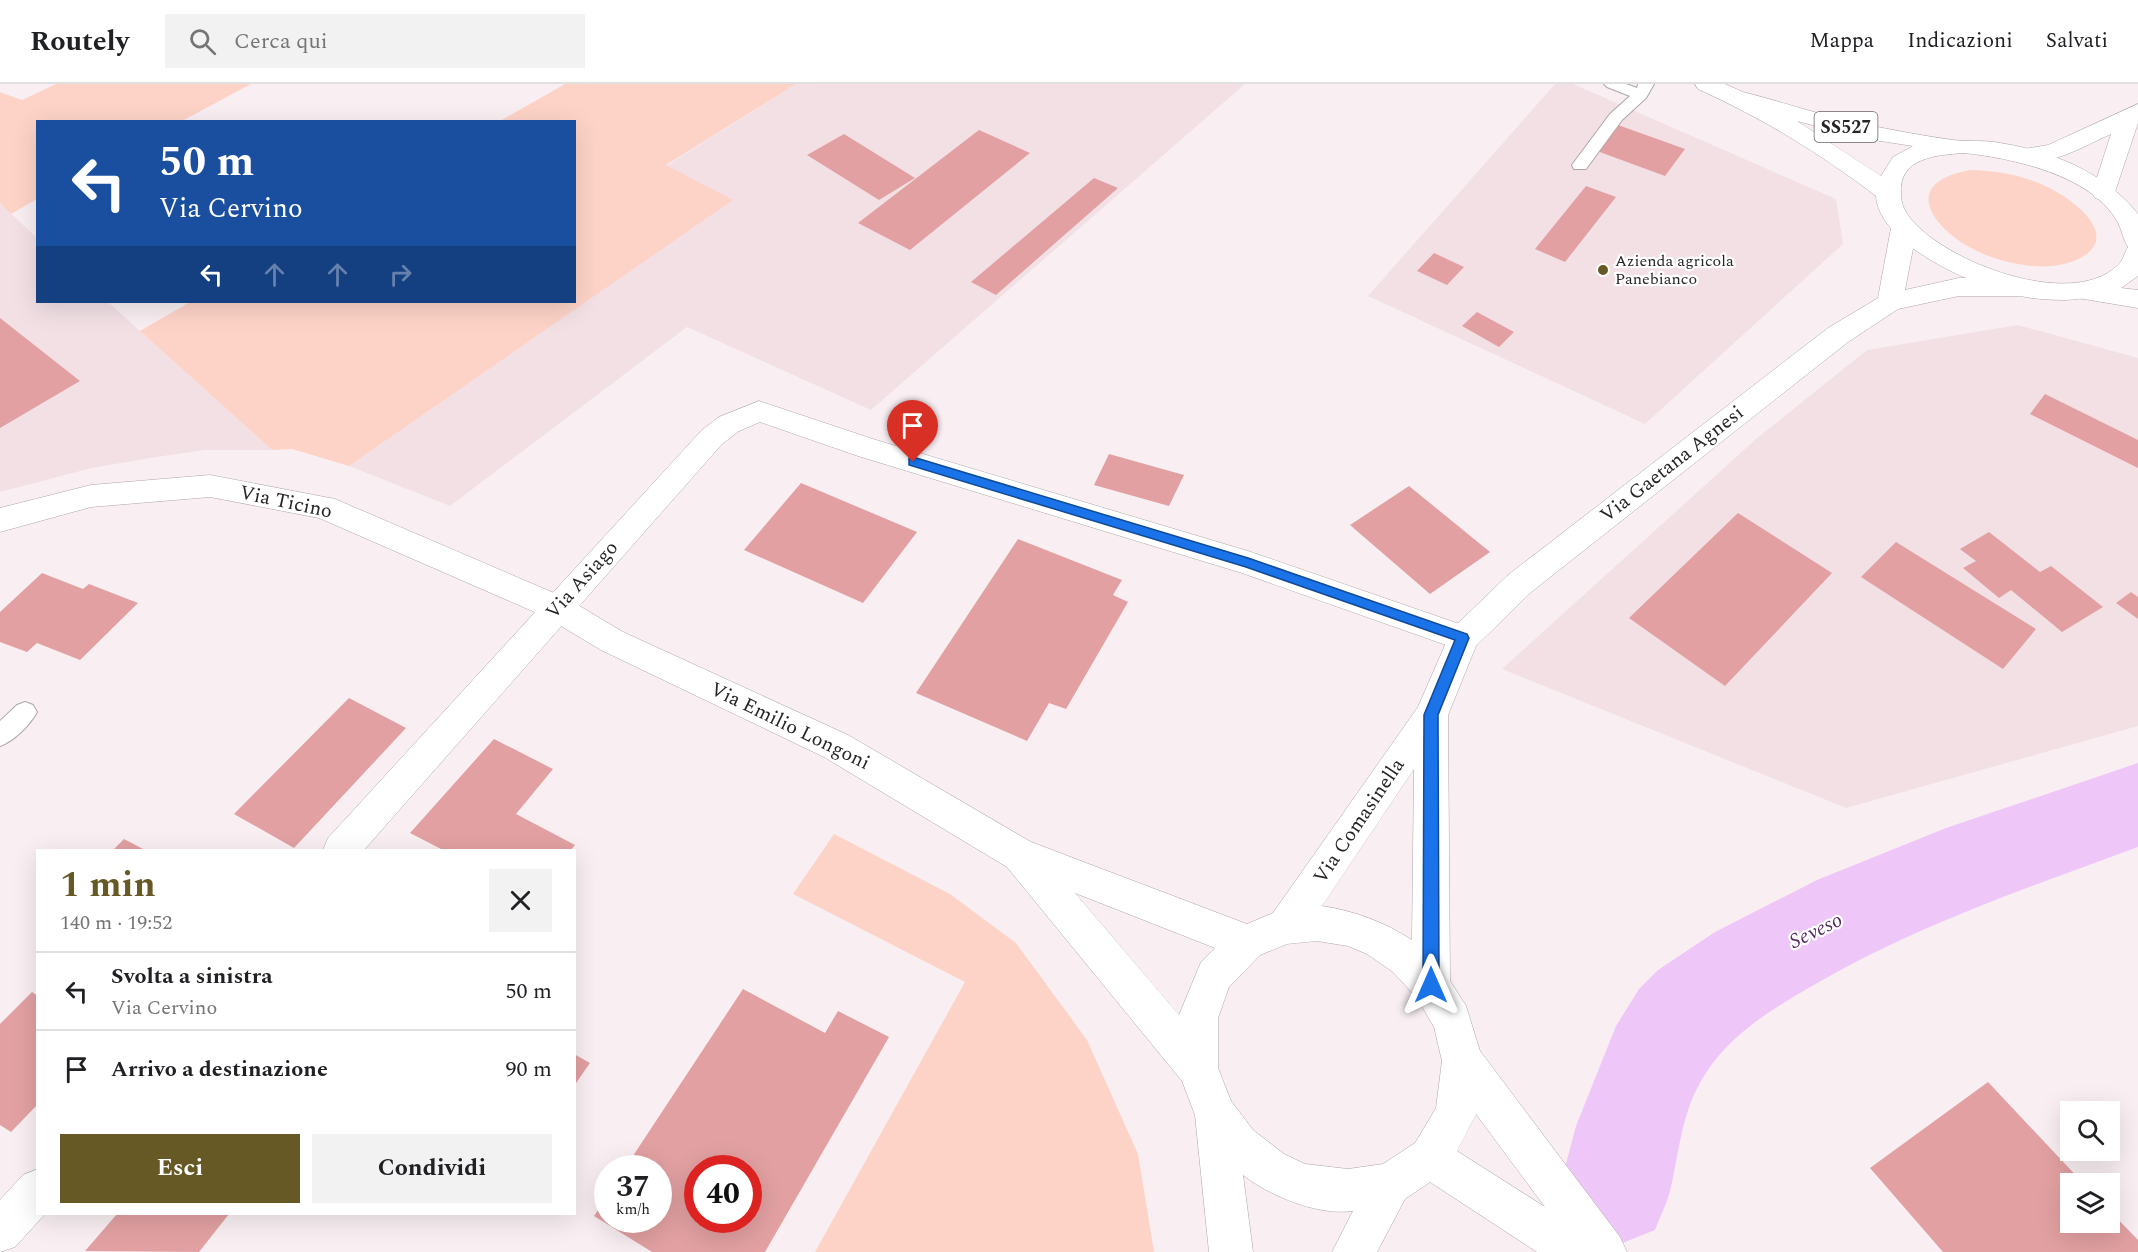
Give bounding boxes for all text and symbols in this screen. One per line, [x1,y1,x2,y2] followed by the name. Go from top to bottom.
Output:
[165,14,585,68] search box
[30,20,129,63] text: Routely
[186,25,219,58] icon: search
[234,25,328,58] text: Cerca qui
[1810,25,1874,57] text: Mappa
[1907,25,2013,57] text: Indicazioni
[2046,25,2108,57] text: Salvati
[1814,112,1878,142] road number: SS527
[159,131,254,194] text: 50 m
[60,144,138,222] icon: left
[159,188,302,230] text: Via Cervino
[1615,249,1734,291] place label: Azienda agricola Panebianco
[195,258,228,291] icon: left
[258,258,291,291] icon: ahead
[321,258,354,291] icon: ahead
[384,258,417,291] icon: right
[1596,263,1610,277] marker: Azienda agricola Panebianco
[1594,398,1750,530] street label: Via Gaetana Agnesi
[887,400,938,462] pin
[896,409,929,442] icon: arrive
[237,478,335,526] street label: Via Ticino
[538,534,626,626] street label: Via Asiago
[705,674,875,778] street label: Via Emilio Longoni
[1306,752,1412,890] street label: Via Comasinella
[60,858,156,913] text: 1 min
[489,869,552,932] button: close
[1784,904,1848,958] water label: Seveso
[60,908,172,938] text: 140 m · 19:52
[1399,953,1463,1017] position arrow
[111,960,273,993] text: Svolta a sinistra
[60,975,93,1008] icon: left
[506,975,552,1008] text: 50 m
[111,993,217,1023] text: Via Cervino
[60,1053,93,1086] icon: arrive
[111,1053,328,1086] text: Arrivo a destinazione
[506,1053,552,1086] text: 90 m
[2060,1101,2120,1233] map controls
[2060,1101,2120,1161] button: search
[60,1134,300,1203] button: Esci
[312,1134,552,1203] button: Condividi
[684,1155,762,1233] speed limit sign: 40
[616,1164,650,1210] text: 37
[2060,1173,2120,1233] button: layers
[616,1198,650,1221] text: km/h

